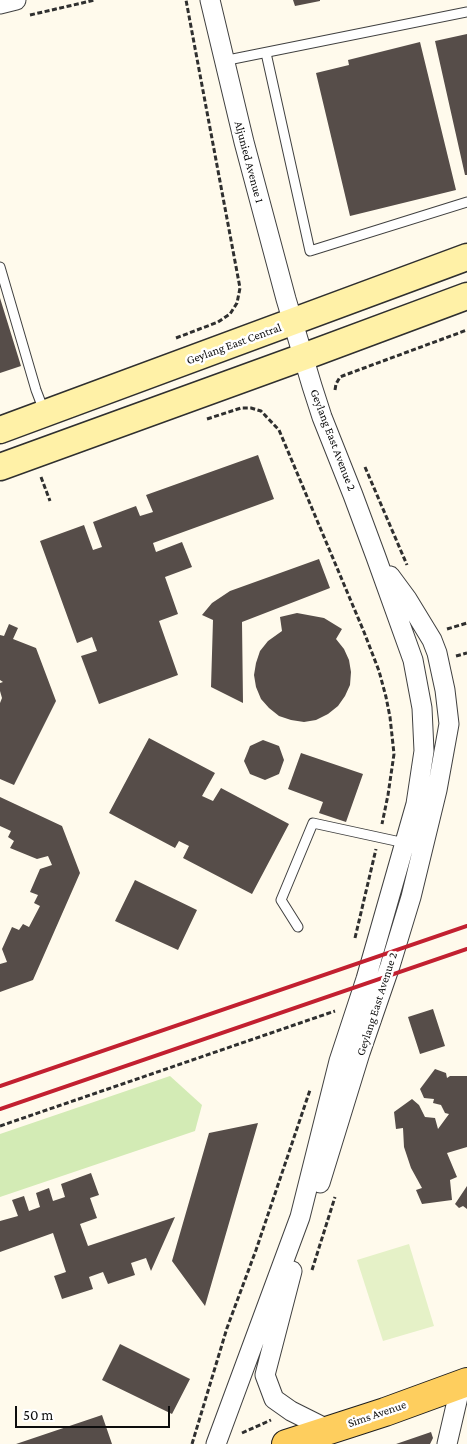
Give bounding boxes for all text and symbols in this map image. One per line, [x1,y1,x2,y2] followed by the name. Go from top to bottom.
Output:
[231,119,267,205] street label: Aljunied Avenue 1
[185,320,283,368] street label: Geylang East Central
[307,387,359,493] street label: Geylang East Avenue 2
[353,950,401,1058] street label: Geylang East Avenue 2
[18,1396,172,1428] scale bar
[346,1397,408,1431] street label: Sims Avenue
[23,1407,53,1423] text: 50 m

